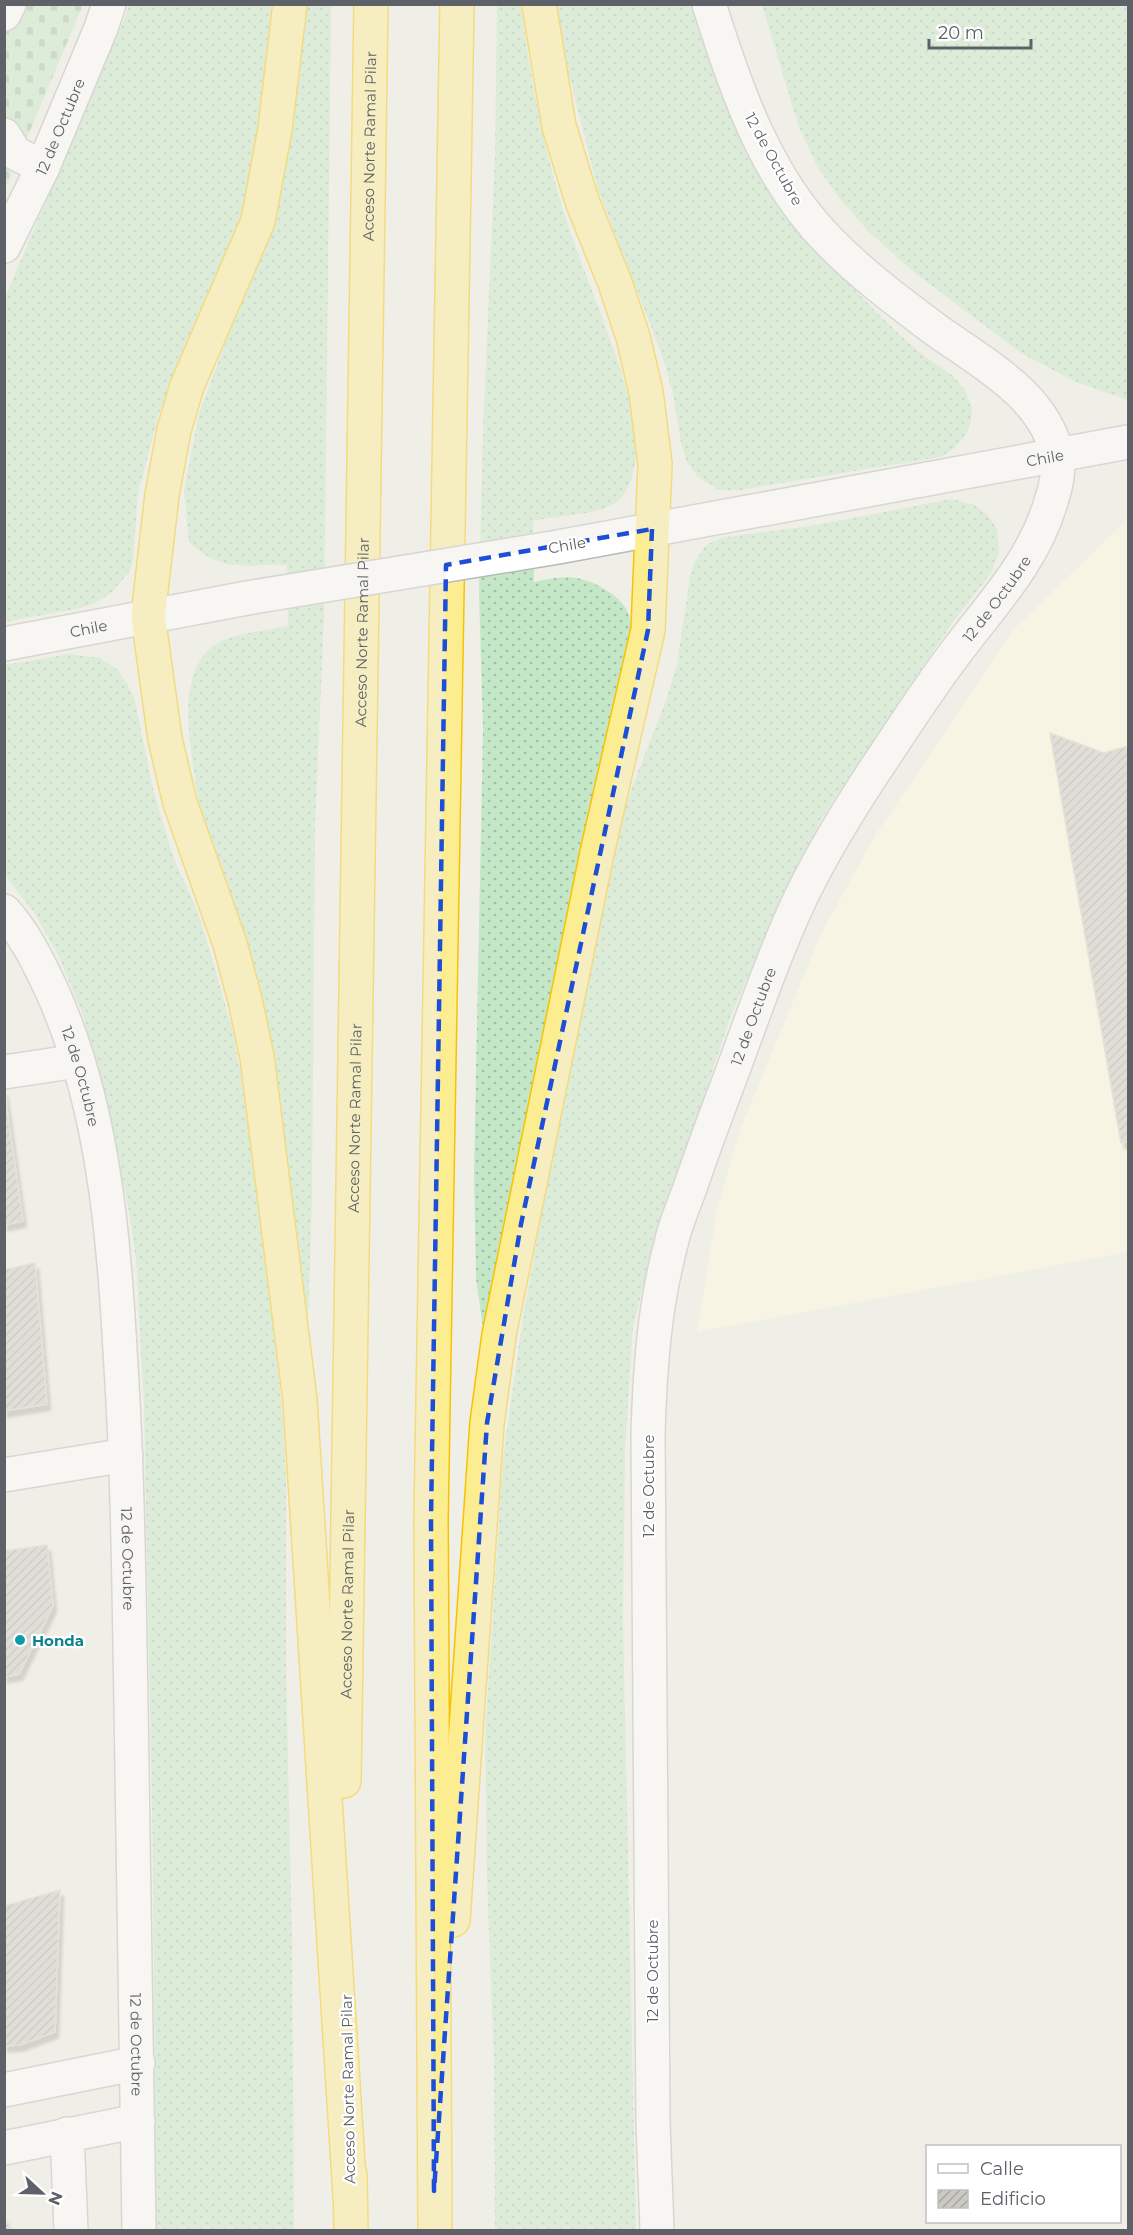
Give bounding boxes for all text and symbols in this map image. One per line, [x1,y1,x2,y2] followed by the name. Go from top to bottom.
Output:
[929,12,1031,50] scale bar
[938,22,984,44] text: 20 m
[358,51,380,241] street label: Acceso Norte Ramal Pilar
[31,75,89,178] street label: 12 de Octubre
[741,109,807,209] street label: 12 de Octubre
[1024,445,1065,470] street label: Chile
[547,532,587,558] street label: Chile
[351,537,372,727] street label: Acceso Norte Ramal Pilar
[958,552,1035,646] street label: 12 de Octubre
[68,615,109,641] street label: Chile
[726,964,780,1068] street label: 12 de Octubre
[343,1023,365,1213] street label: Acceso Norte Ramal Pilar
[58,1024,104,1128] street label: 12 de Octubre
[639,1434,658,1538] street label: 12 de Octubre
[118,1507,139,1611] street label: 12 de Octubre
[336,1509,358,1699] street label: Acceso Norte Ramal Pilar
[32,1631,84,1650] place label: Honda
[13,1633,27,1647] marker: Honda
[643,1919,662,2023] street label: 12 de Octubre
[127,1993,147,2096] street label: 12 de Octubre
[337,1994,359,2184] street label: Acceso Norte Ramal Pilar
[926,2145,1121,2223] legend
[980,2158,1024,2180] text: Calle
[12,2163,72,2223] north arrow
[980,2188,1046,2210] text: Edificio
[44,2189,67,2208] text: N

